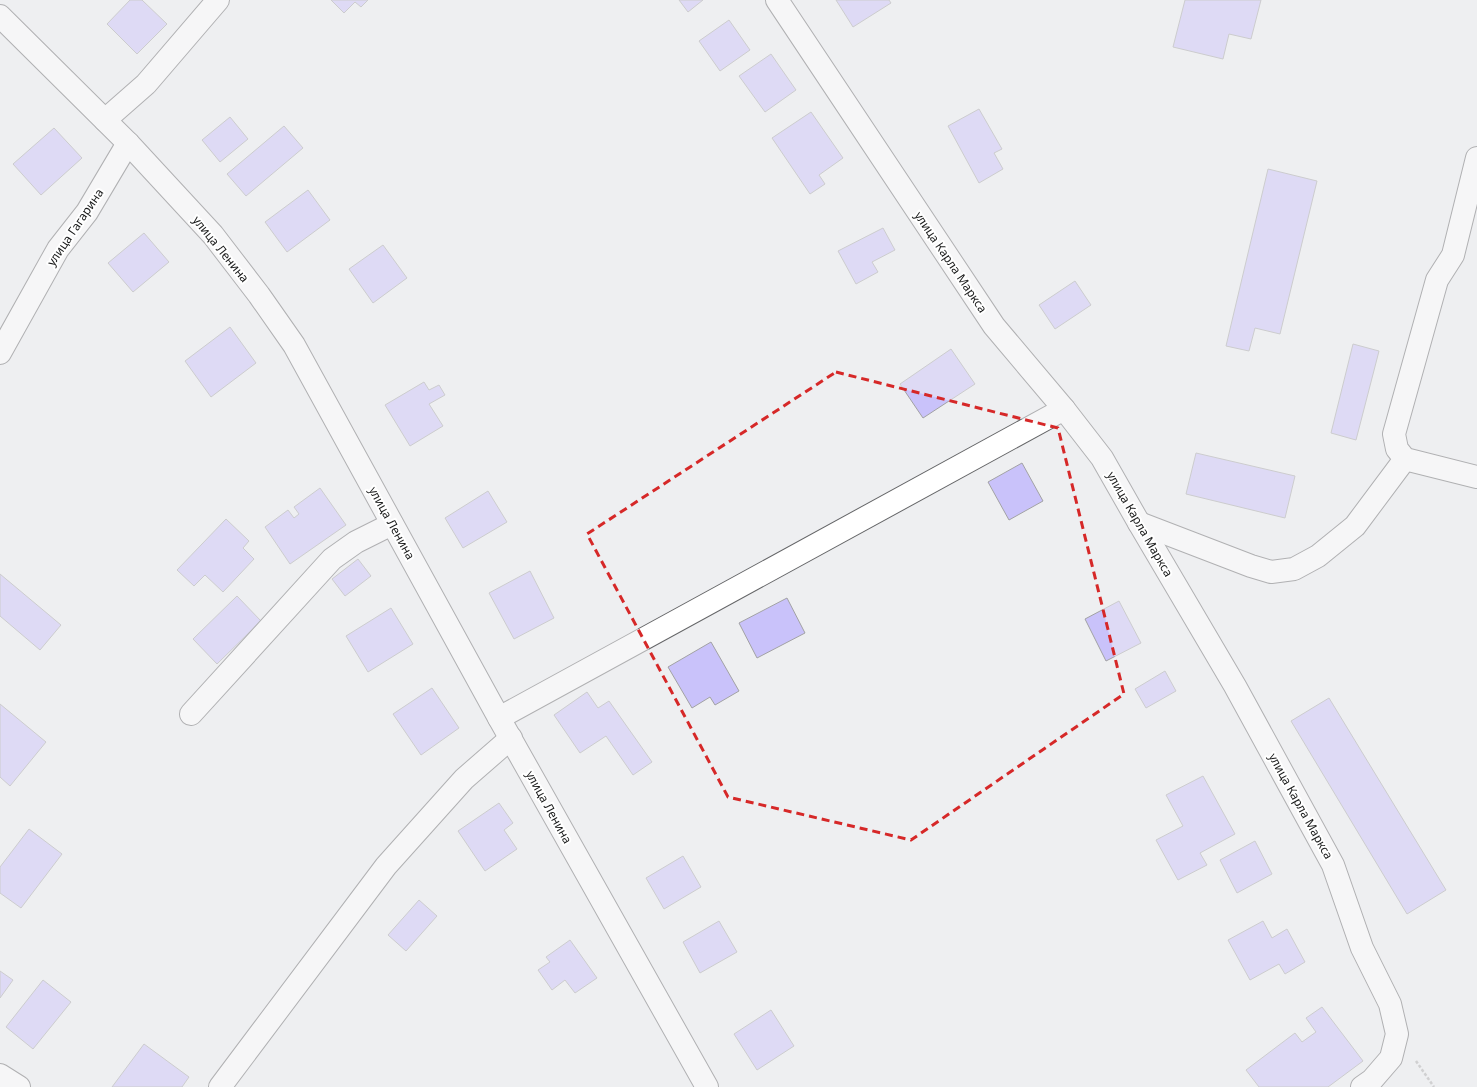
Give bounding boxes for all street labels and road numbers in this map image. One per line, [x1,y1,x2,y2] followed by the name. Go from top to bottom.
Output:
[43,185,107,269] street label: улица Гагарина
[911,208,991,316] street label: улица Карла Маркса
[189,212,253,286] street label: улица Ленина
[1103,468,1177,580] street label: улица Карла Маркса
[365,483,419,563] street label: улица Ленина
[1265,750,1337,862] street label: улица Карла Маркса
[522,767,576,847] street label: улица Ленина

